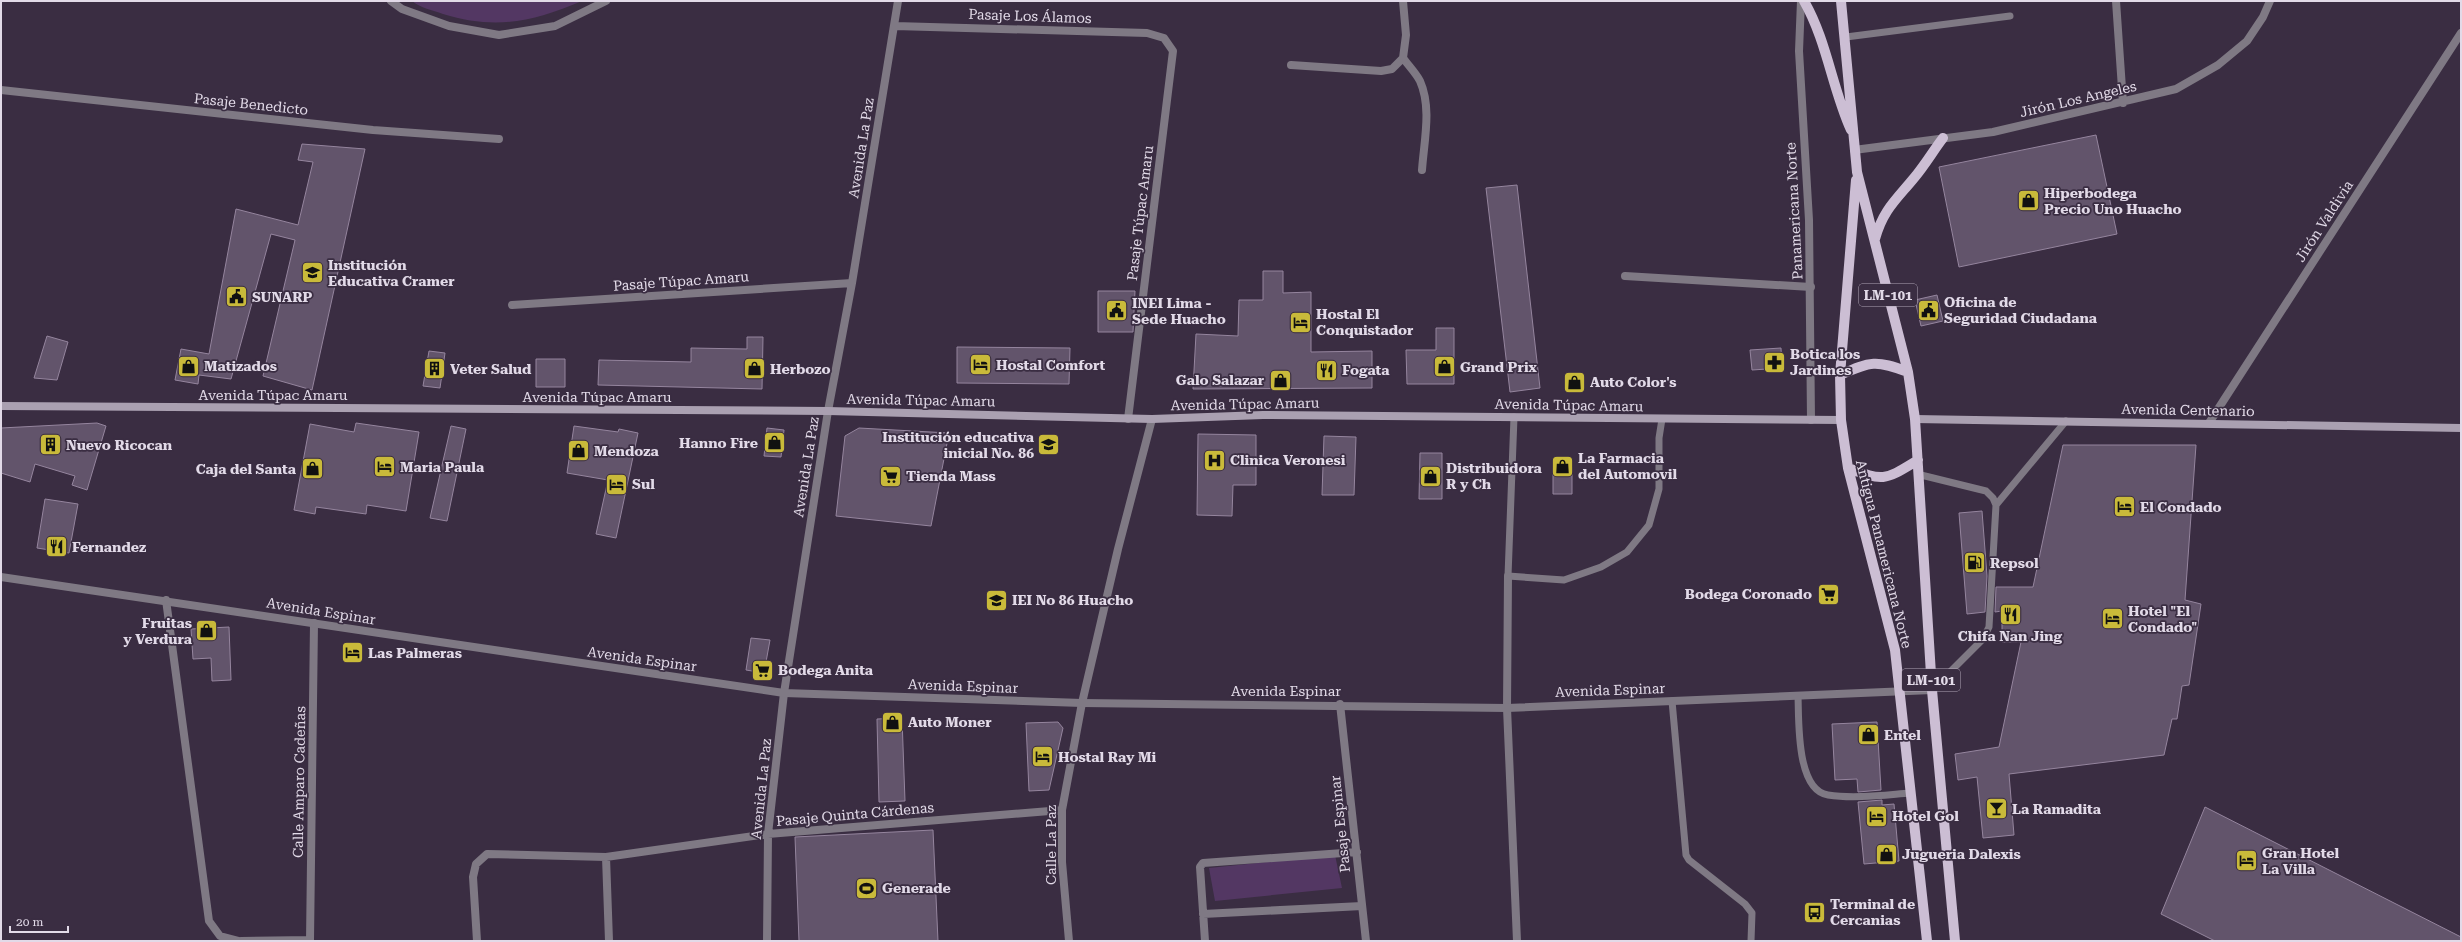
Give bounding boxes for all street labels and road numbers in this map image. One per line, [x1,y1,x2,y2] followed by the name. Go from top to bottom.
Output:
[968,6,1092,26] street label: Pasaje Los Álamos
[2018,78,2138,120] street label: Jirón Los Angeles
[193,90,309,118] street label: Pasaje Benedicto
[845,96,877,199] street label: Avenida La Paz
[1782,142,1806,280] street label: Panamericana Norte
[1124,144,1156,282] street label: Pasaje Túpac Amaru
[2292,177,2356,265] street label: Jirón Valdivia
[612,268,750,294] street label: Pasaje Túpac Amaru
[1859,284,1917,306] road number: LM-101
[199,387,348,403] street label: Avenida Túpac Amaru
[523,389,672,405] street label: Avenida Túpac Amaru
[846,391,996,409] street label: Avenida Túpac Amaru
[1170,395,1320,413] street label: Avenida Túpac Amaru
[1494,396,1644,414] street label: Avenida Túpac Amaru
[2121,401,2255,419] street label: Avenida Centenario
[790,415,822,518] street label: Avenida La Paz
[1853,458,1915,650] street label: Antigua Panamericana Norte
[265,594,377,628] street label: Avenida Espinar
[586,643,698,675] street label: Avenida Espinar
[1902,669,1960,691] road number: LM-101
[908,676,1019,696] street label: Avenida Espinar
[1555,680,1666,700] street label: Avenida Espinar
[1231,683,1341,699] street label: Avenida Espinar
[290,706,308,858] street label: Calle Amparo Cadeñas
[748,737,774,840] street label: Avenida La Paz
[1327,774,1353,873] street label: Pasaje Espinar
[775,799,935,829] street label: Pasaje Quinta Cárdenas
[1043,804,1059,885] street label: Calle La Paz

